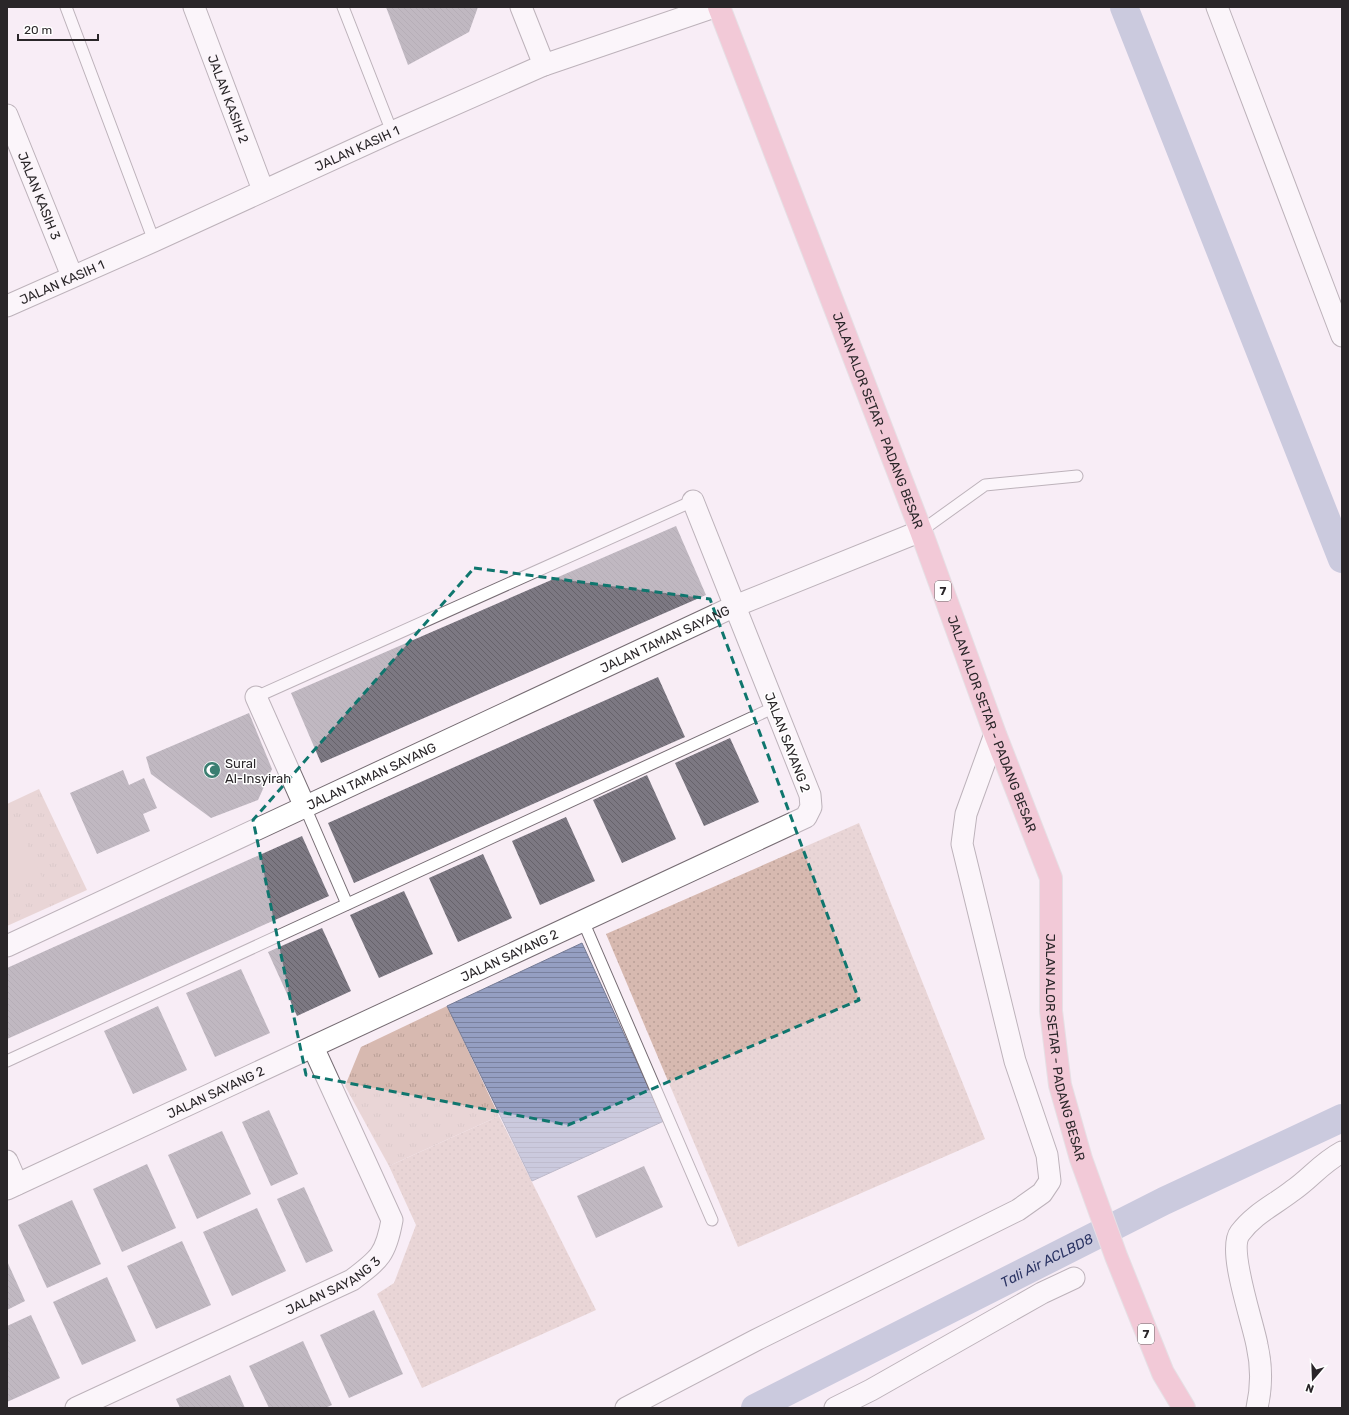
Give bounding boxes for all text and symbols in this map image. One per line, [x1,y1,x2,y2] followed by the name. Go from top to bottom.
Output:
[18,16,98,42] scale bar
[24,23,52,37] text: 20 m
[205,53,252,145] street label: JALAN KASIH 2
[313,123,402,174] street label: JALAN KASIH 1
[15,150,64,242] street label: JALAN KASIH 3
[17,257,107,307] street label: JALAN KASIH 1
[829,310,926,531] street label: JALAN ALOR SETAR - PADANG BESAR
[935,581,951,601] road number: 7
[598,603,732,676] street label: JALAN TAMAN SAYANG
[944,613,1039,834] street label: JALAN ALOR SETAR - PADANG BESAR
[762,690,813,794] street label: JALAN SAYANG 2
[304,740,439,813] street label: JALAN TAMAN SAYANG
[225,756,291,786] place label: Sural Al-Insyirah
[202,760,222,780] mosque icon: Sural Al-Insyirah
[458,927,561,985] street label: JALAN SAYANG 2
[1043,934,1088,1163] street label: JALAN ALOR SETAR - PADANG BESAR
[165,1063,267,1121] street label: JALAN SAYANG 2
[998,1230,1096,1291] water label: Tali Air ACLBD8
[284,1253,384,1318] street label: JALAN SAYANG 3
[1138,1324,1154,1344] road number: 7
[1293,1359,1333,1399] north arrow
[1304,1381,1316,1395] text: N

